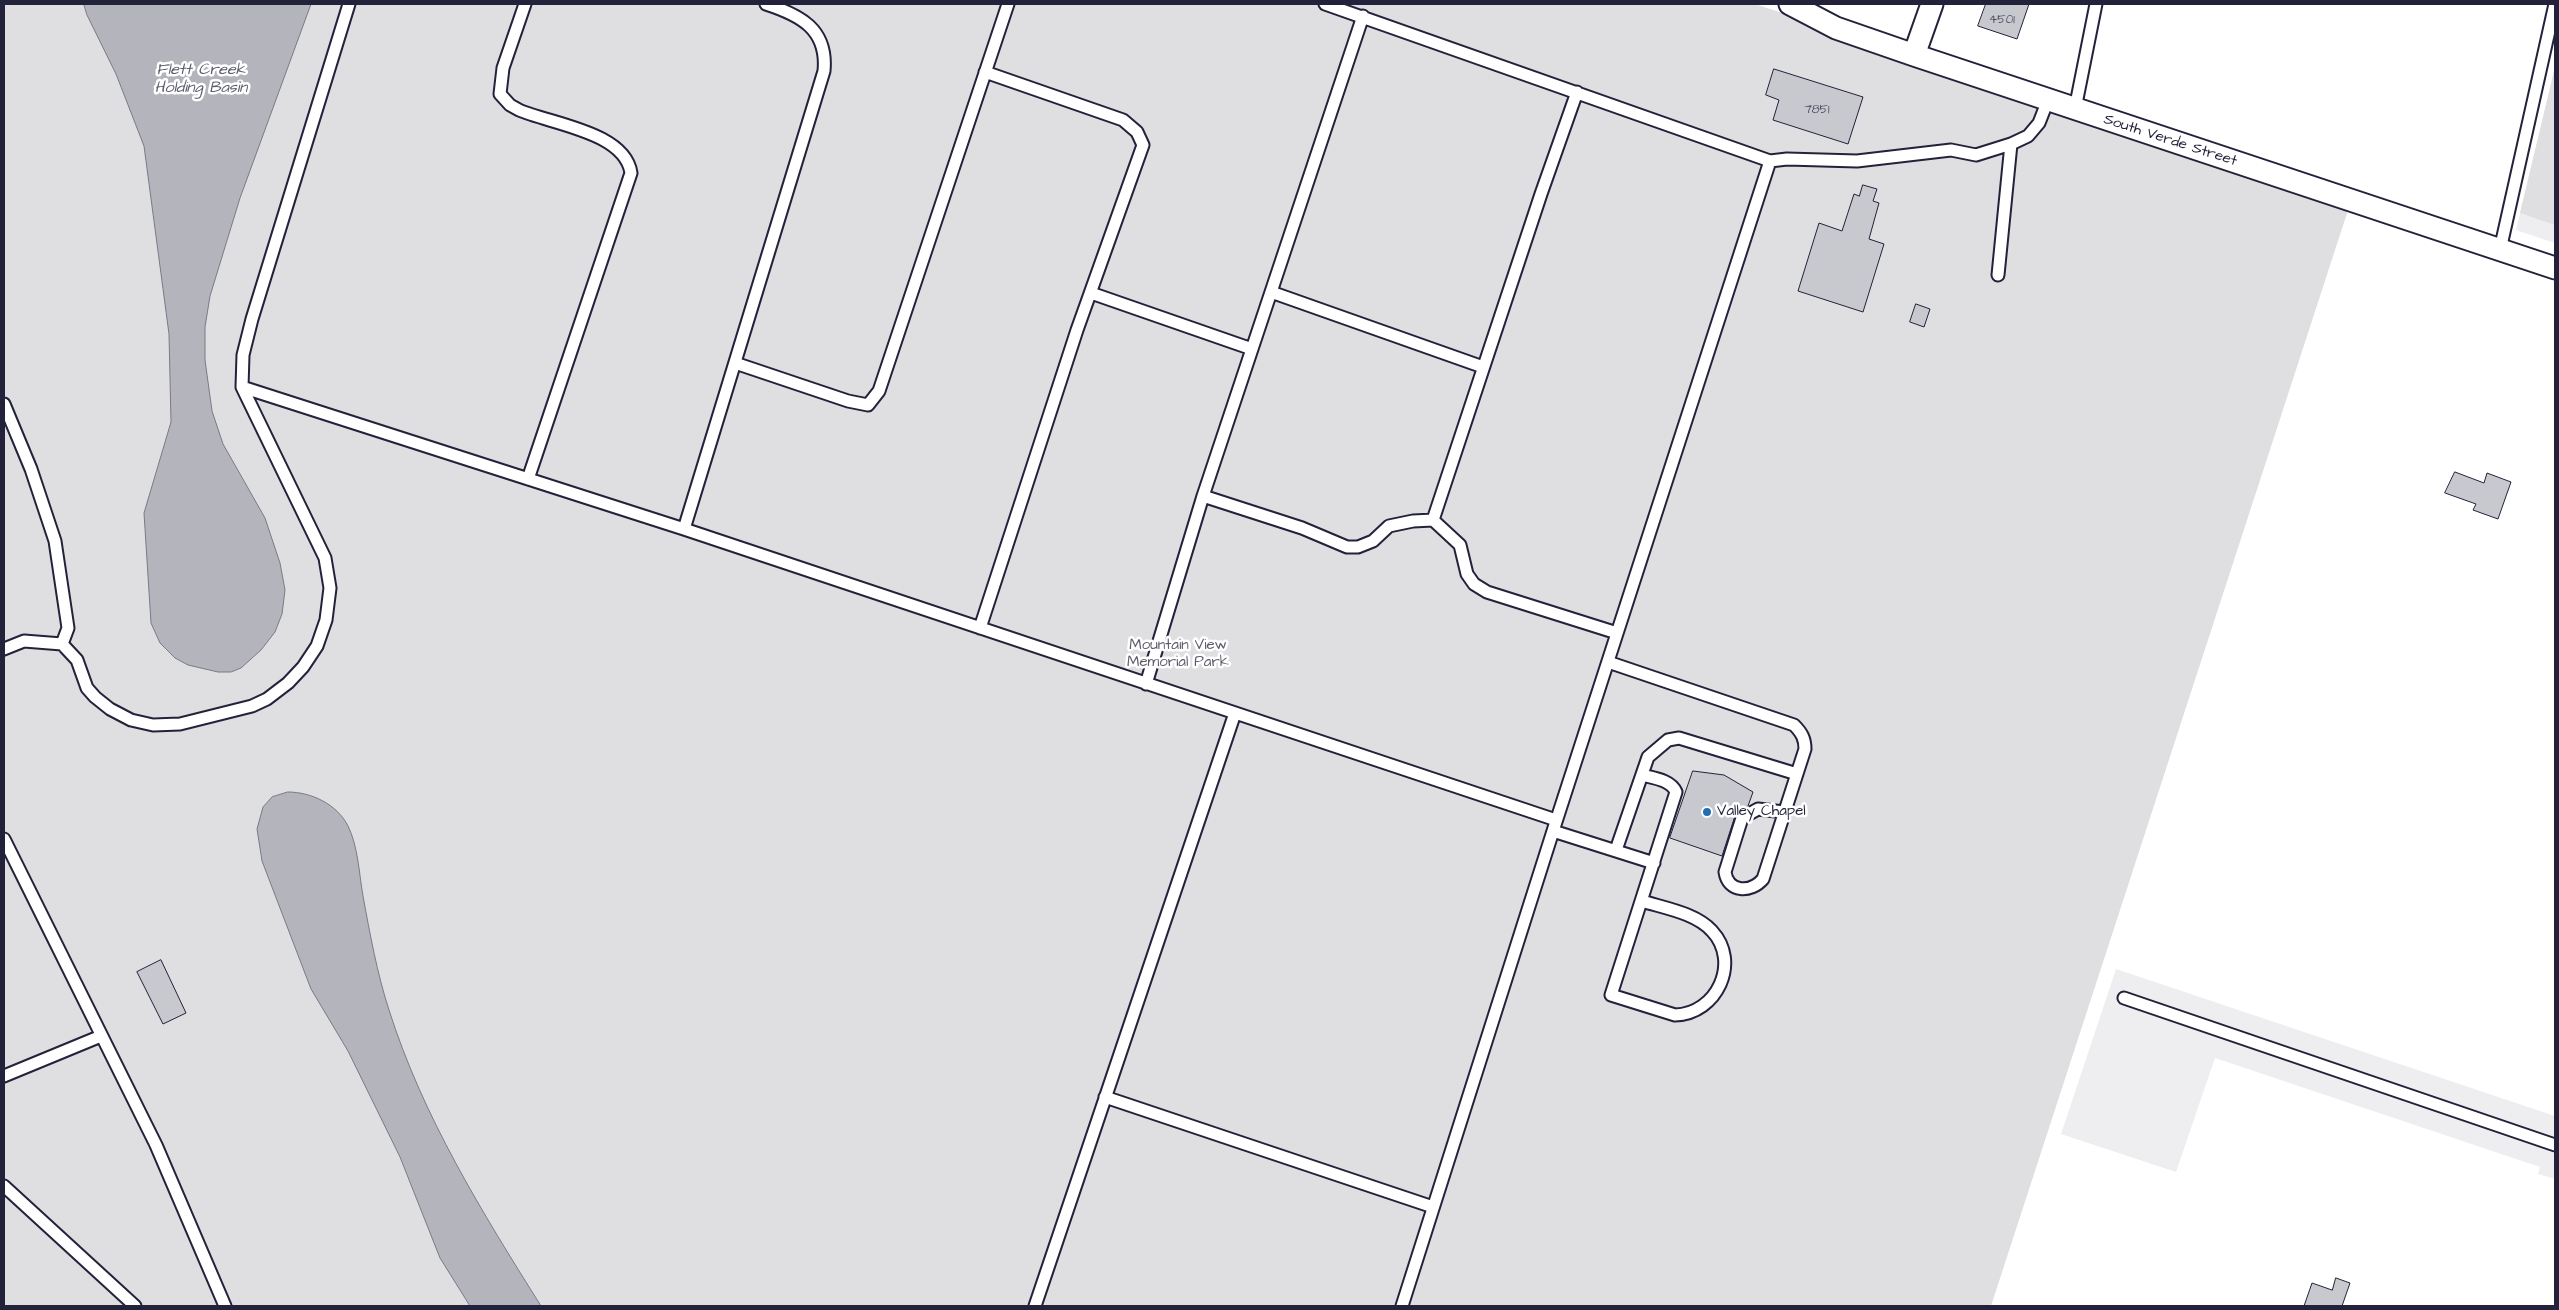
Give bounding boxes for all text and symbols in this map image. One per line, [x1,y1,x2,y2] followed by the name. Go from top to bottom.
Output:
[1989,13,2015,27] house number: 4501
[155,61,247,99] water label: Flett Creek Holding Basin
[1804,103,1830,117] house number: 7851
[2101,111,2239,171] street label: South Verde Street
[1127,637,1229,672] park label: Mountain View Memorial Park
[1717,803,1806,821] place label: Valley Chapel
[1701,806,1713,818] marker: Valley Chapel

